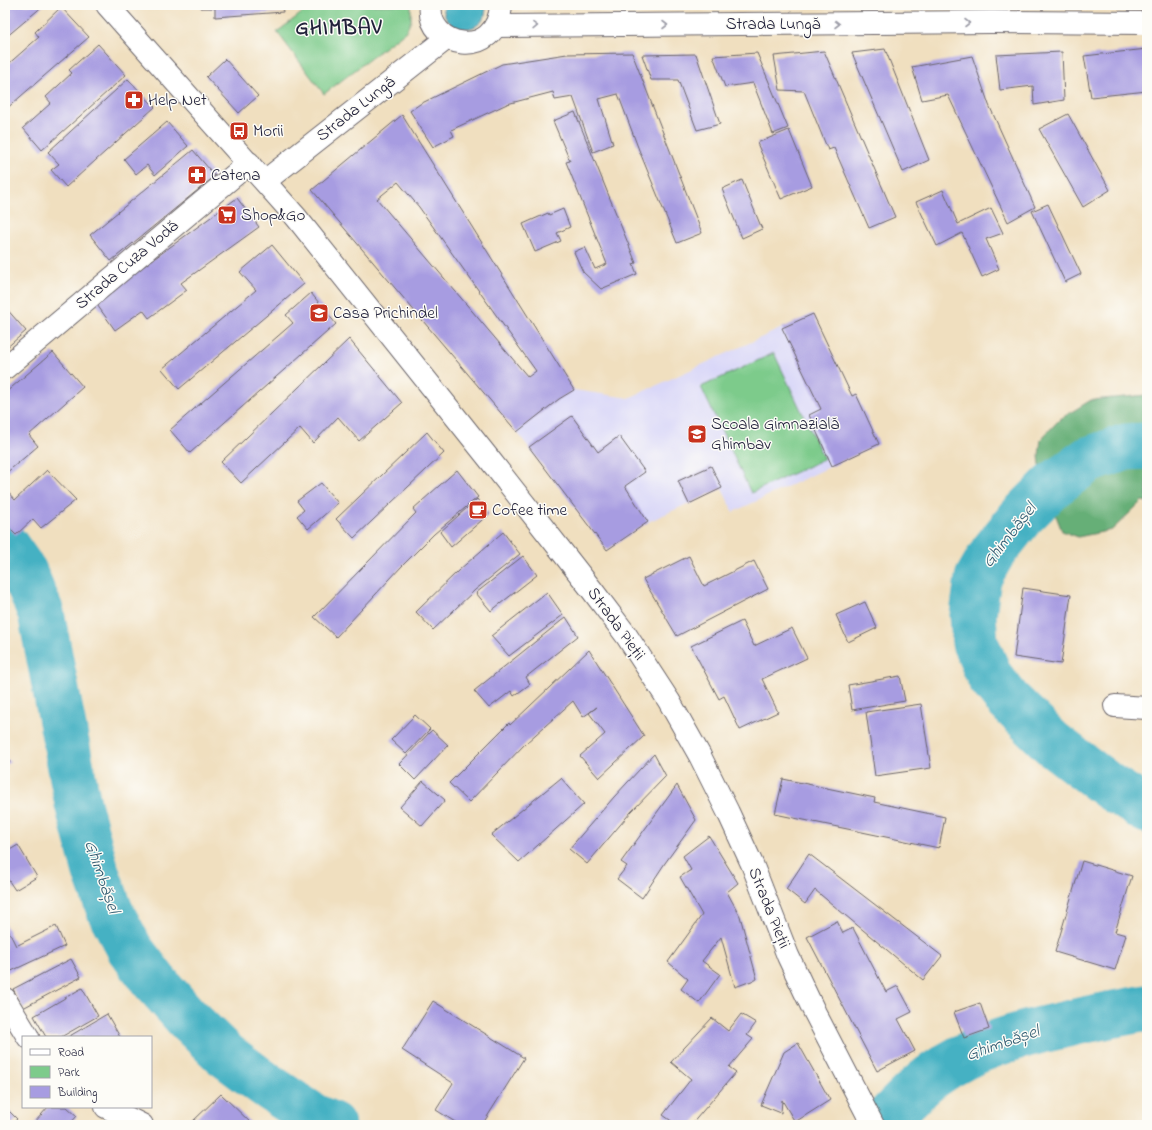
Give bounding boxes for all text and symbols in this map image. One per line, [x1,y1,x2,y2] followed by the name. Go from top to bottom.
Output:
[726,12,821,39] street label: Strada Lungă
[296,14,383,44] district label: GHIMBAV
[834,19,840,28] one-way arrow
[964,19,970,27] one-way arrow
[662,21,668,29] one-way arrow
[532,22,538,30] one-way arrow
[311,70,403,150] street label: Strada Lungă
[148,88,207,113] place label: Help Net
[123,89,145,111] pharmacy icon: Help Net
[253,119,284,144] place label: Morii
[228,120,250,142] bus stop icon: Morii
[211,163,260,188] place label: Catena
[186,164,208,186] pharmacy icon: Catena
[241,203,306,228] place label: Shop&Go
[216,204,238,226] supermarket icon: Shop&Go
[70,214,185,316] street label: Strada Cuza Vodă
[333,301,438,326] place label: Casa Prichindel
[308,302,330,324] school or university icon: Casa Prichindel
[711,412,839,457] place label: Scoala Gimnazială Ghimbav
[686,423,708,445] school or university icon: Scoala Gimnazială Ghimbav
[976,497,1045,574] water label: Ghimbășel
[492,498,568,523] place label: Cofee time
[467,499,489,521] cafe icon: Cofee time
[581,582,651,666] street label: Strada Pieții
[76,837,126,919] water label: Ghimbășel
[741,864,797,952] street label: Strada Pieții
[963,1019,1045,1069] water label: Ghimbășel
[22,1036,152,1108] legend
[58,1044,84,1062] text: Road
[58,1064,80,1082] text: Park
[57,1084,97,1103] text: Building

